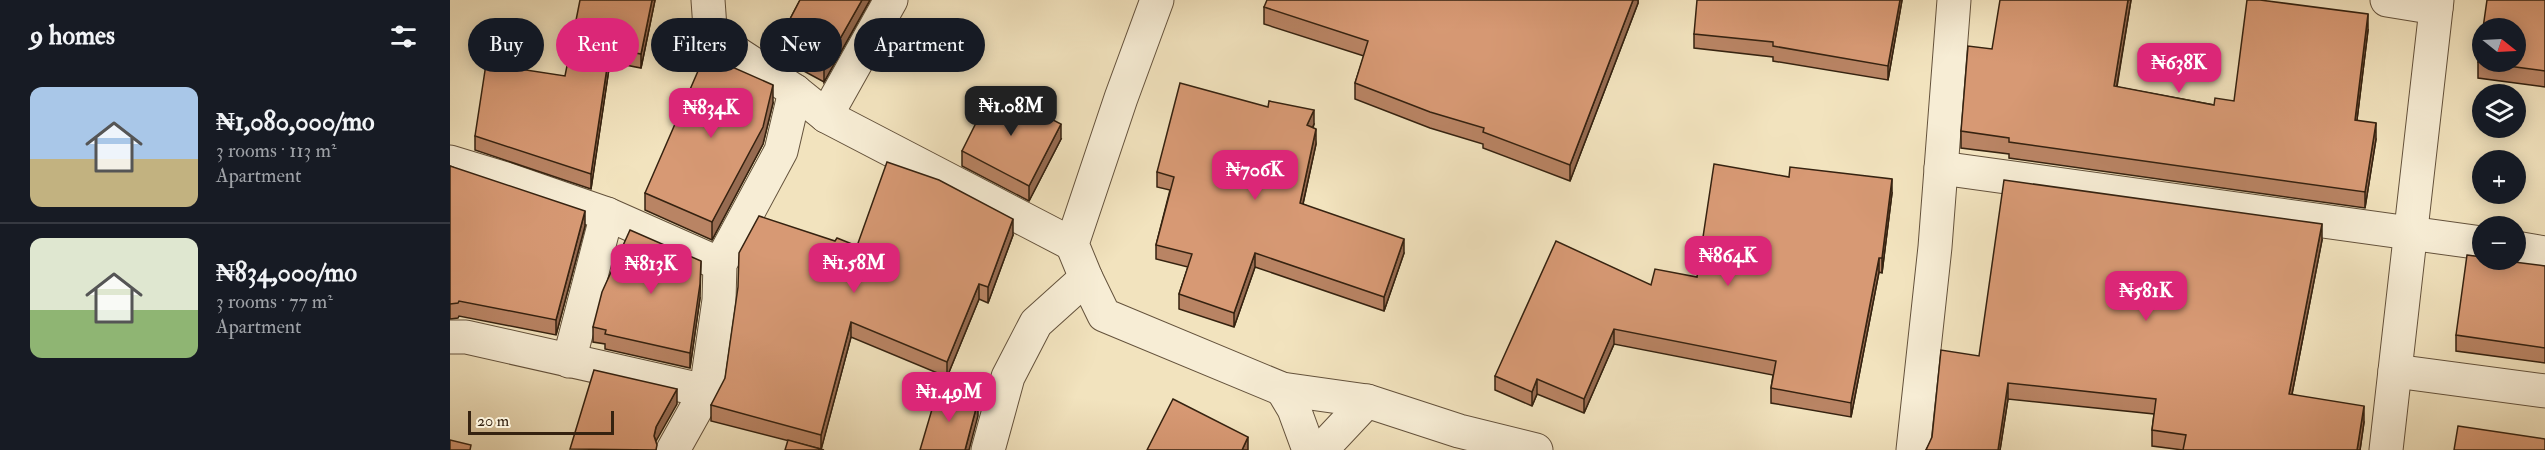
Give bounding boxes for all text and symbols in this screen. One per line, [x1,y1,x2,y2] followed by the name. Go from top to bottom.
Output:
[468,18,544,72] chip: Buy
[556,18,639,72] chip: Rent
[651,18,748,72] chip: Filters
[760,18,842,72] chip: New
[854,18,985,72] chip: Apartment
[2472,18,2526,72] north arrow
[2472,18,2526,270] map controls
[30,20,115,52] text: 9 homes
[387,20,420,53] icon: filters
[2137,43,2221,94] pin: ₦638K
[2151,50,2207,75] text: ₦638K
[2472,84,2526,138] button: layers
[962,86,1060,137] pin: ₦1.08M
[669,88,753,139] pin: ₦834K
[979,93,1043,118] text: ₦1.08M
[683,95,739,120] text: ₦834K
[216,106,375,138] text: ₦1,080,000/mo
[78,111,150,183] icon: home
[216,138,337,163] text: 3 rooms · 113 m²
[1213,150,1297,201] pin: ₦706K
[2472,150,2526,204] button: +
[1226,157,1284,182] text: ₦706K
[216,163,301,188] text: Apartment
[2472,216,2526,270] button: −
[1686,236,1770,287] pin: ₦864K
[805,243,903,294] pin: ₦1.58M
[1699,243,1757,268] text: ₦864K
[609,244,693,295] pin: ₦813K
[823,250,885,275] text: ₦1.58M
[625,251,677,276] text: ₦813K
[216,257,357,289] text: ₦834,000/mo
[78,262,150,334] icon: home
[2104,271,2188,322] pin: ₦581K
[2119,278,2173,303] text: ₦581K
[216,289,333,314] text: 3 rooms · 77 m²
[216,314,301,339] text: Apartment
[900,372,998,423] pin: ₦1.49M
[916,379,982,404] text: ₦1.49M
[468,408,614,436] scale bar
[477,411,509,431] text: 20 m

